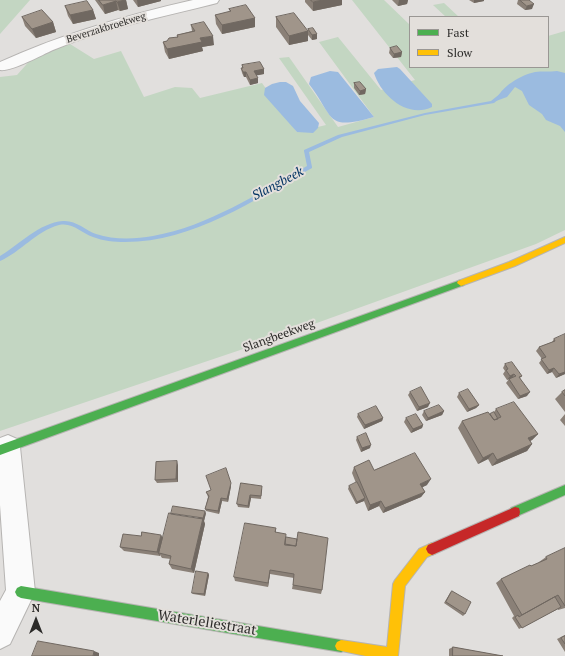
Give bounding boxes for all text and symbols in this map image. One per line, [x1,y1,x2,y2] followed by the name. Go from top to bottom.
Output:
[65,10,147,46] street label: Beverzakbroekweg
[409,16,549,68] legend
[447,25,469,40] text: Fast
[447,45,472,60] text: Slow
[250,164,306,204] water label: Slangbeek
[241,316,317,356] street label: Slangbeekweg
[16,600,56,640] north arrow
[32,601,40,615] text: N
[157,607,257,639] street label: Waterleliestraat

